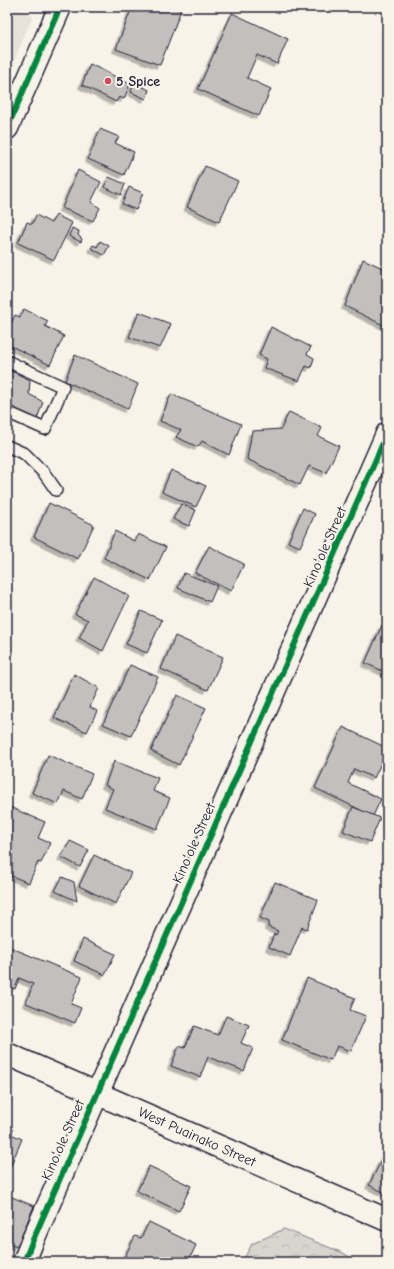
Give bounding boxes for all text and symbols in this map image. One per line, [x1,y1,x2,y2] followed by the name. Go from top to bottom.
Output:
[116,73,160,90] place label: 5 Spice
[103,76,113,86] marker: 5 Spice
[300,503,351,590] street label: Kinoʻole Street
[169,799,220,886] street label: Kinoʻole Street
[38,1096,89,1183] street label: Kinoʻole Street
[136,1103,259,1171] street label: West Puainako Street

